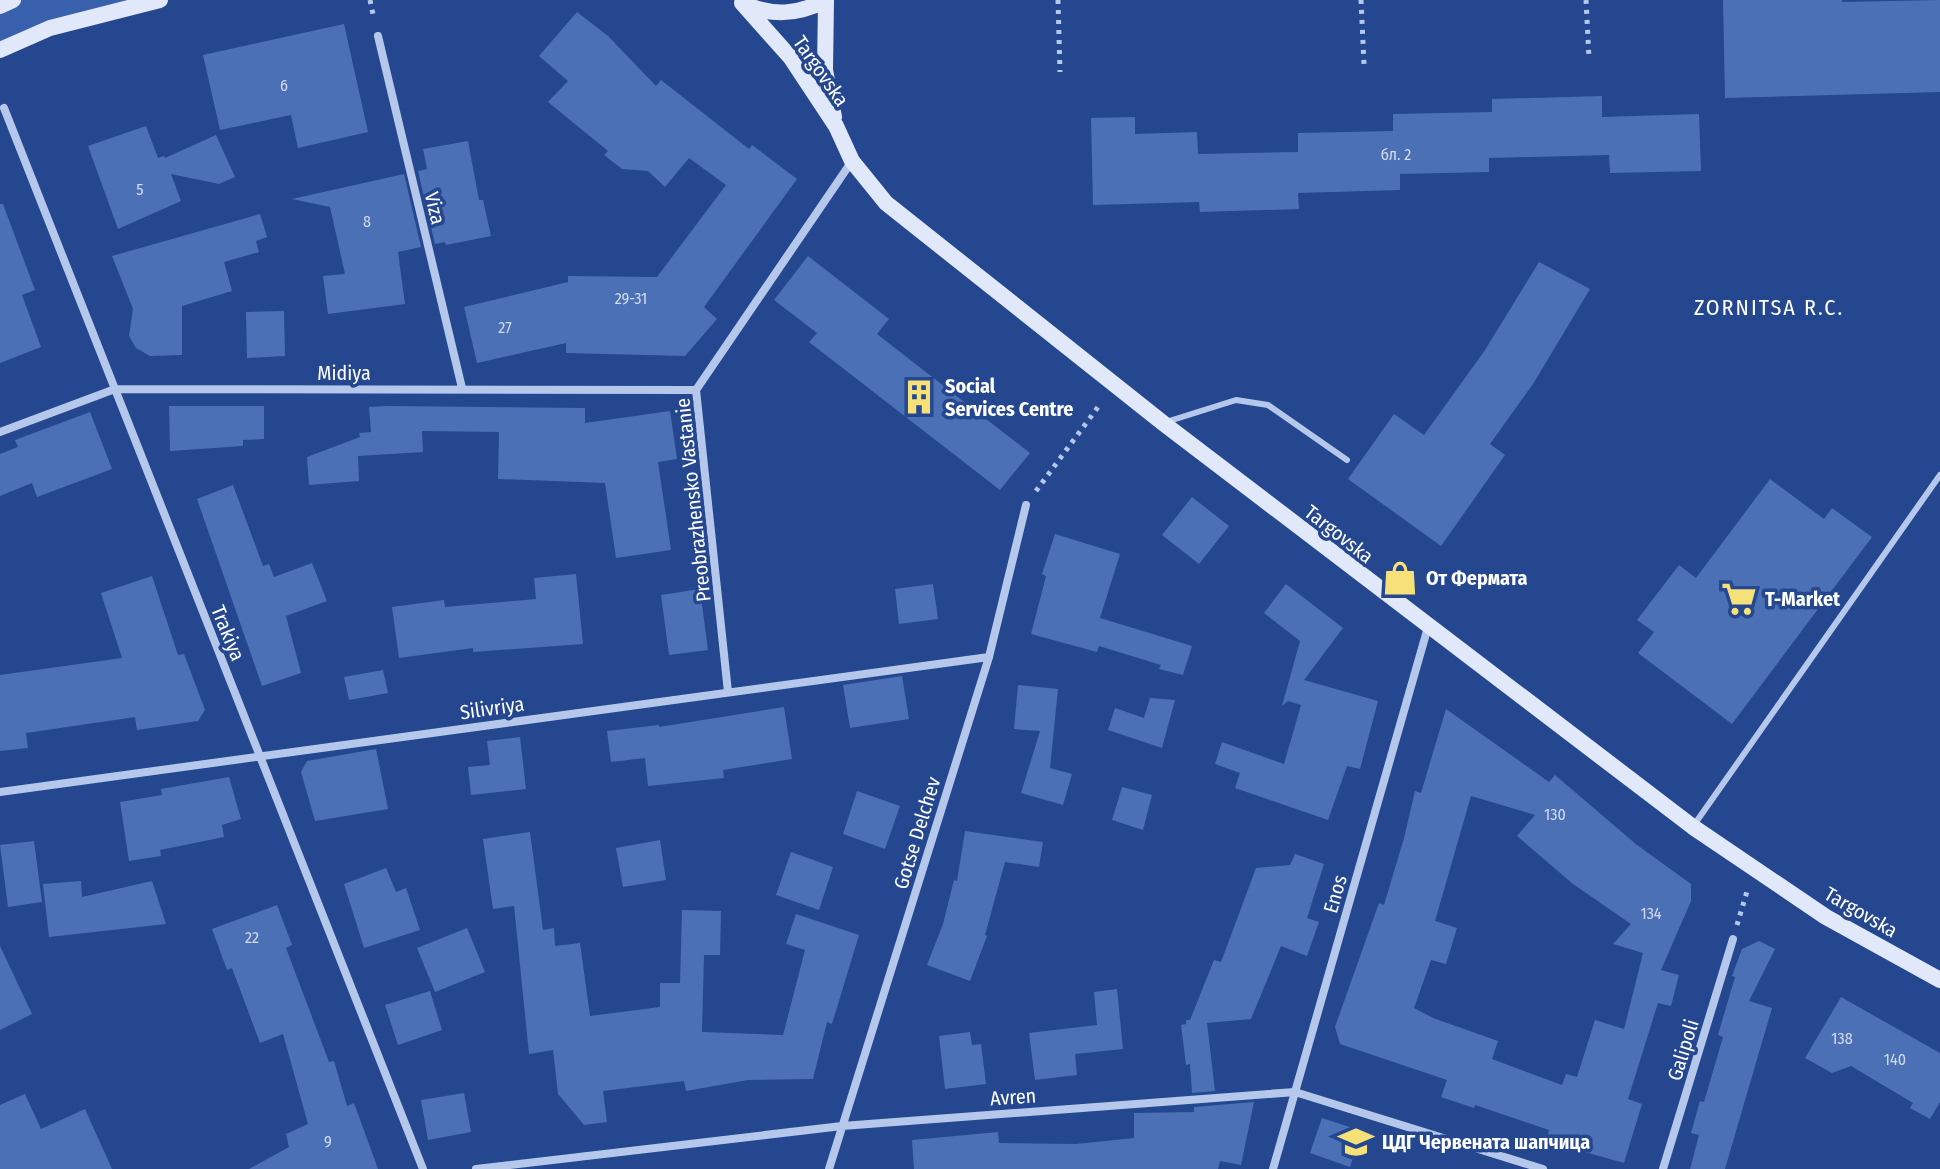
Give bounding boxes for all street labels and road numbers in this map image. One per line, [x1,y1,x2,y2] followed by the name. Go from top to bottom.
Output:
[788,31,854,111] street label: Targovska
[420,189,450,227] street label: Viza
[317,361,371,385] street label: Midiya
[670,397,716,603] street label: Preobrazhensko Vastanie
[1300,500,1378,568] street label: Targovska
[206,602,250,664] street label: Trakiya
[458,692,526,724] street label: Silivriya
[889,774,945,892] street label: Gotse Delchev
[1318,872,1352,916] street label: Enos
[1820,882,1902,942] street label: Targovska
[1662,1016,1704,1084] street label: Galipoli
[989,1083,1037,1111] street label: Avren

